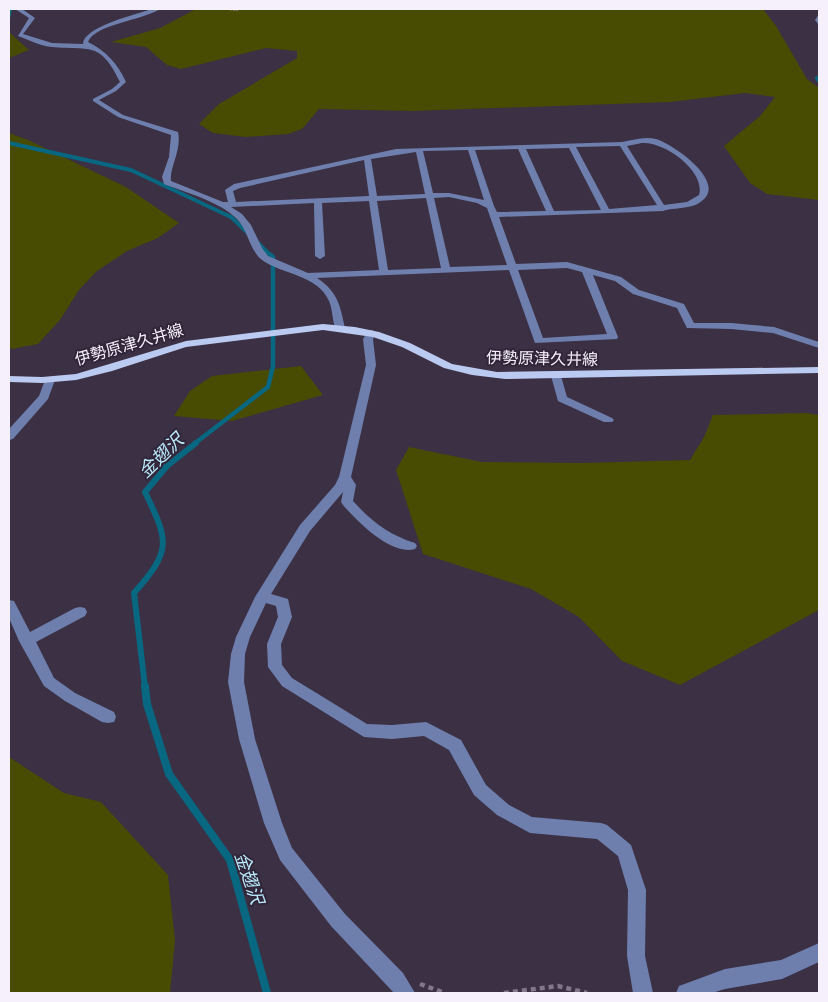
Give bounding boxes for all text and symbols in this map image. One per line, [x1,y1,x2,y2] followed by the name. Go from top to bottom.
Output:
[73,320,186,369] street label: 伊勢原津久井線
[486,348,598,369] street label: 伊勢原津久井線
[134,428,190,483] water label: 金翅沢
[230,849,269,909] water label: 金翅沢

